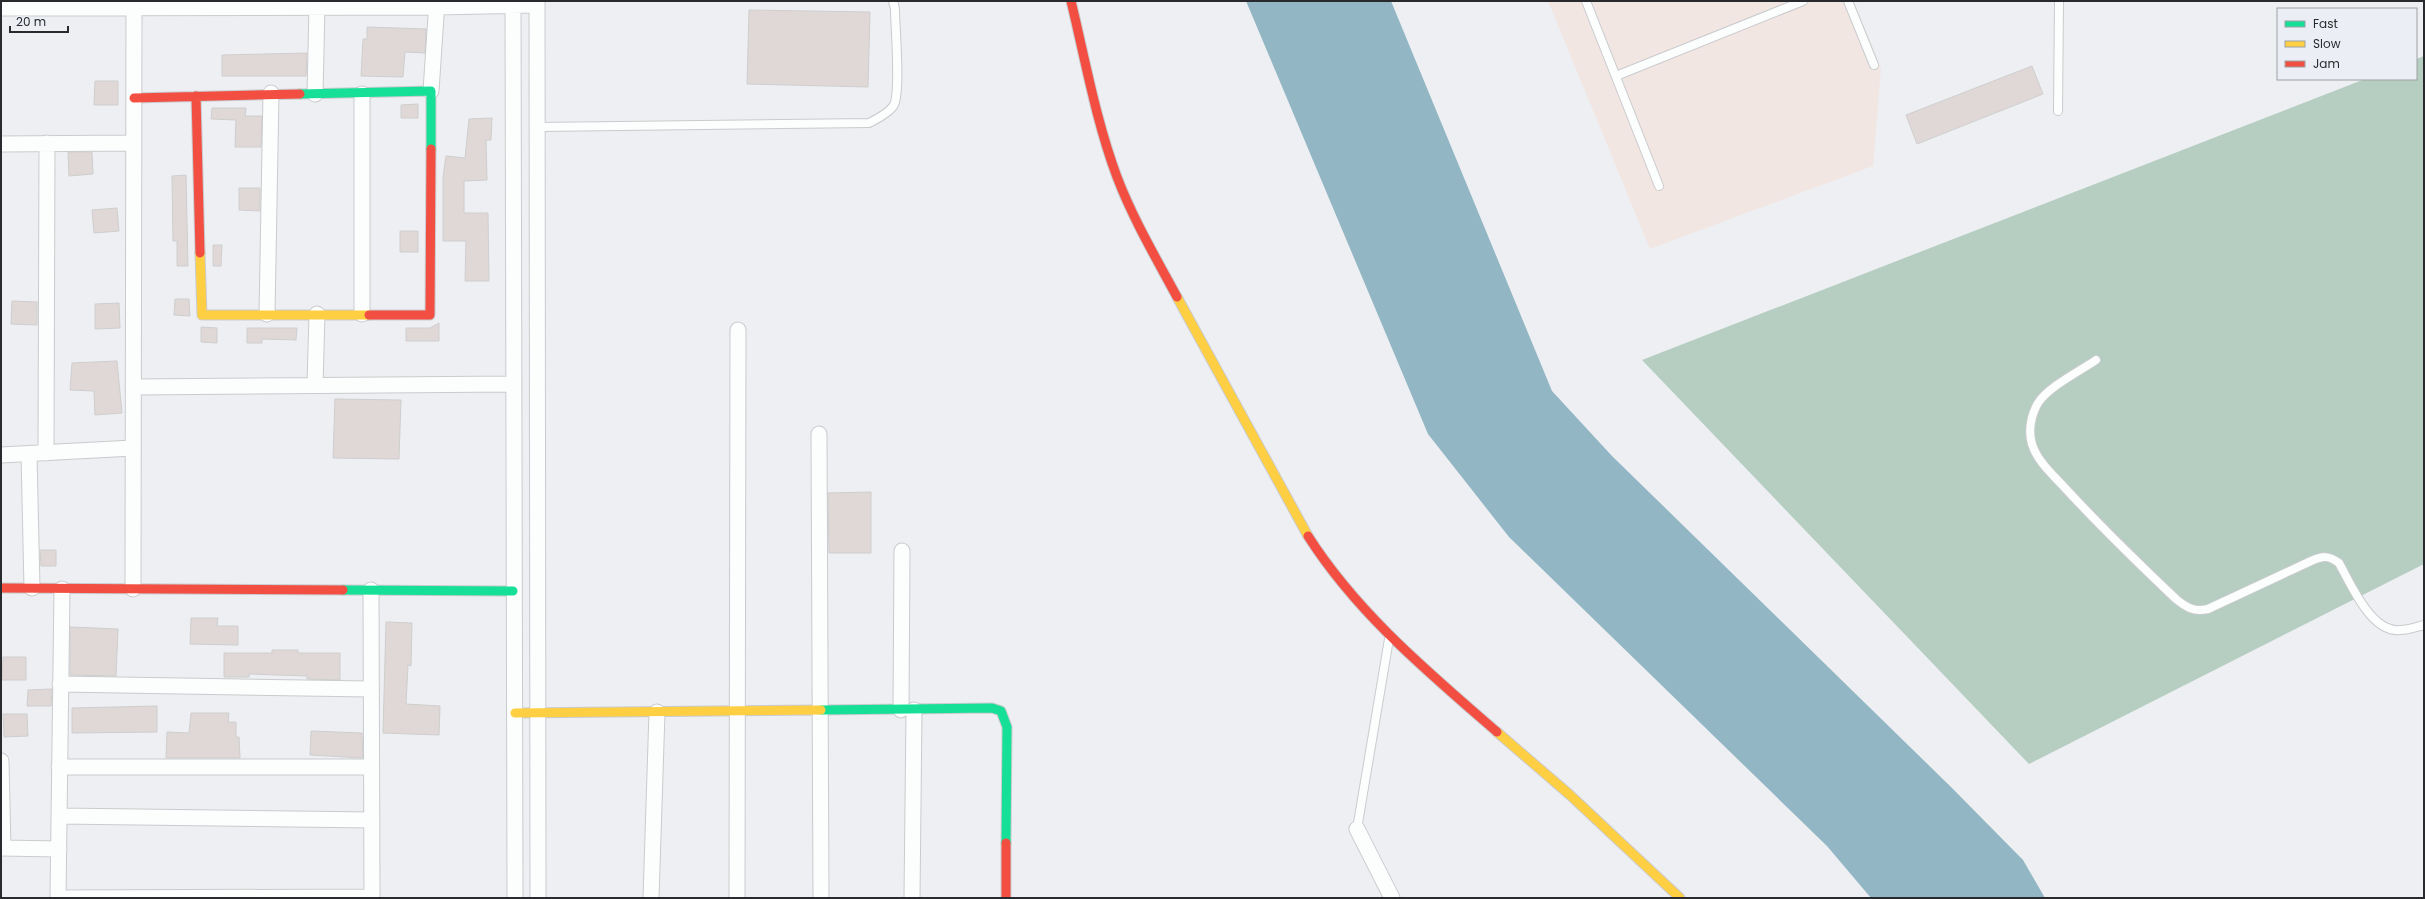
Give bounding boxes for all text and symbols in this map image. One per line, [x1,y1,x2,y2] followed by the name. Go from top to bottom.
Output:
[10,8,68,34] scale bar
[2277,8,2417,80] legend
[16,13,46,30] text: 20 m
[2313,15,2338,32] text: Fast
[2313,35,2341,52] text: Slow
[2313,55,2340,72] text: Jam

